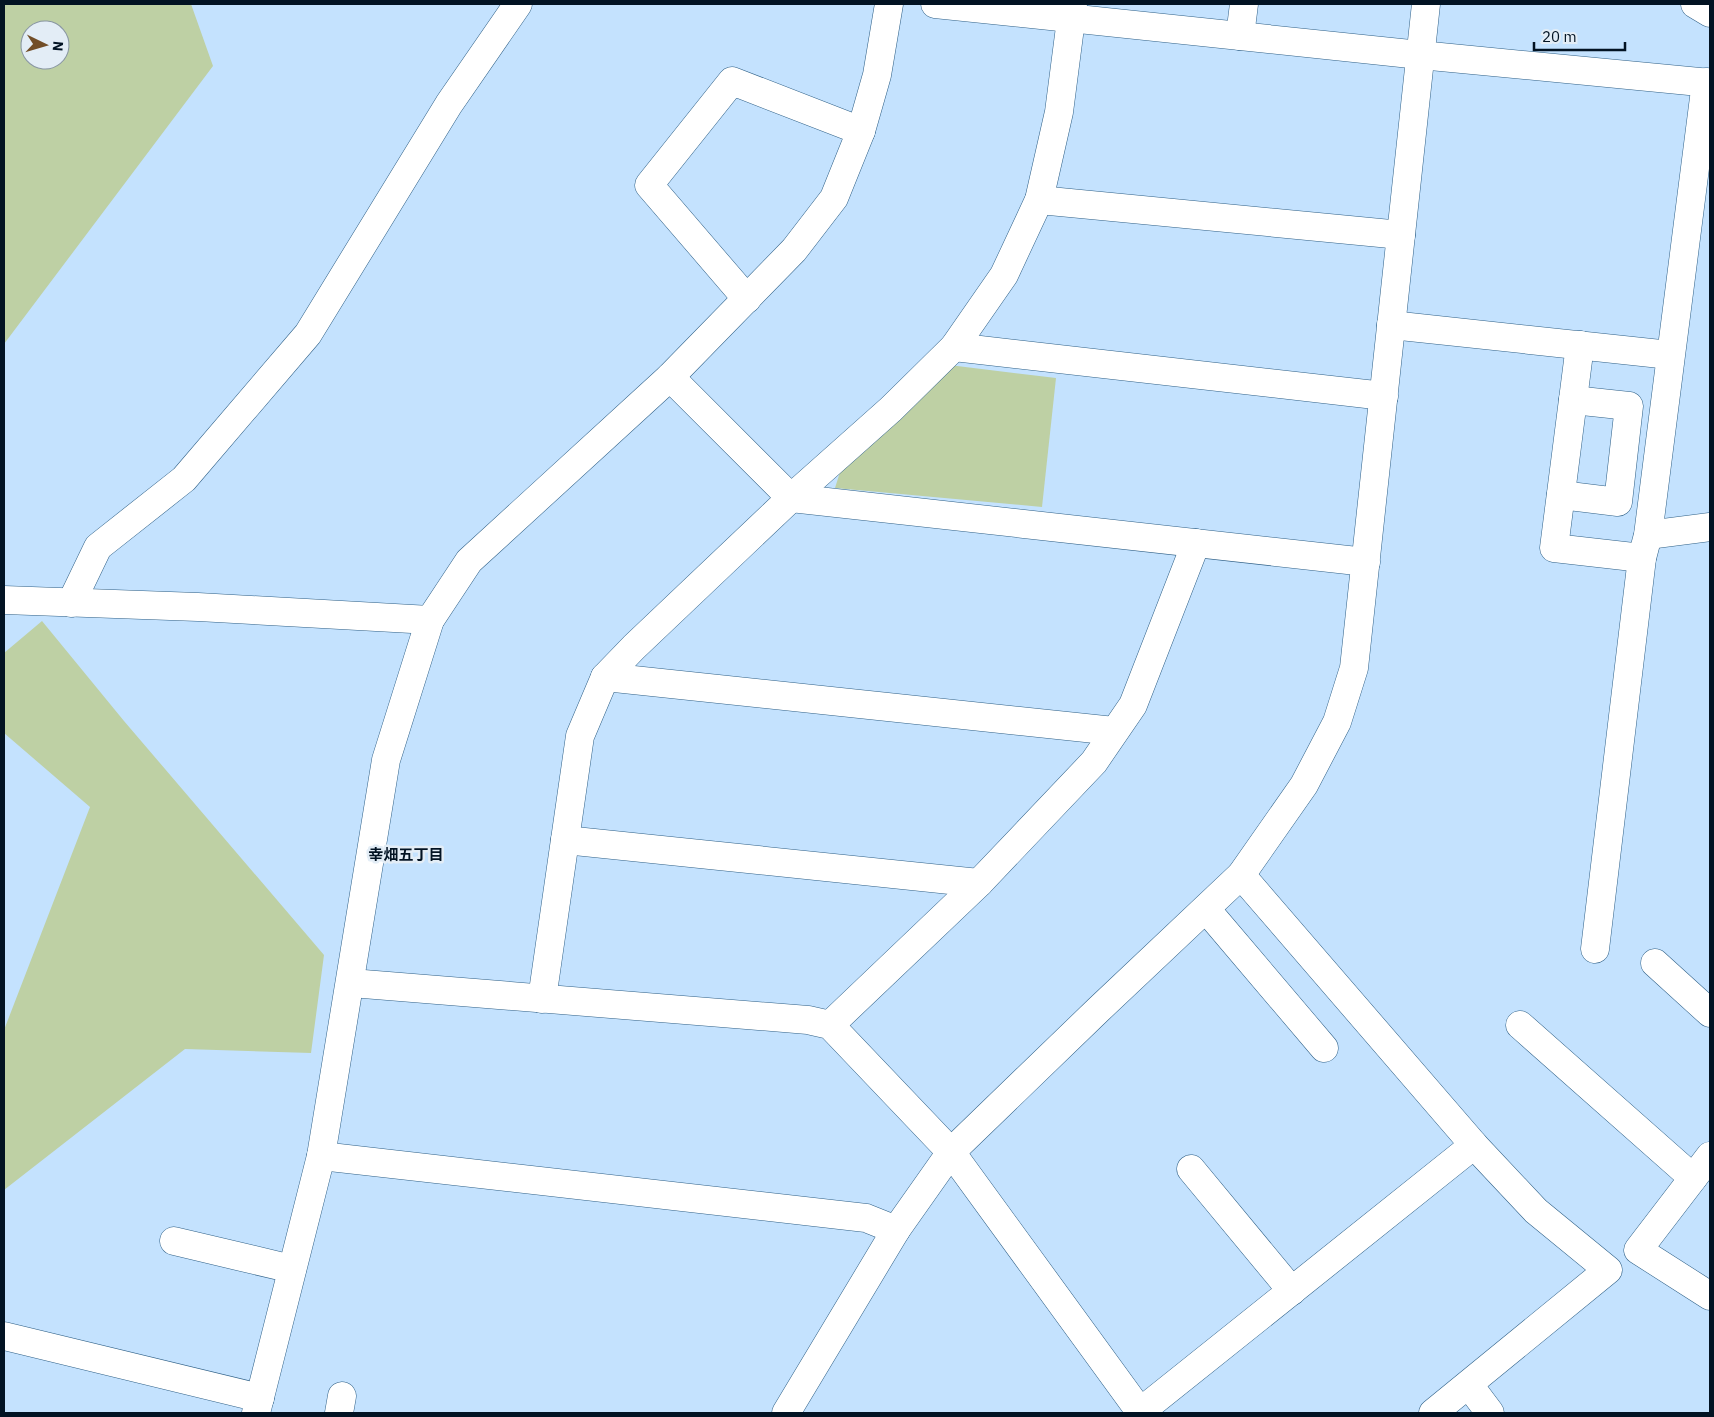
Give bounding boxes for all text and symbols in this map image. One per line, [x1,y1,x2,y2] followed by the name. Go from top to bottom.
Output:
[20,20,70,70] north arrow
[1534,20,1625,52] scale bar
[1542,27,1577,46] text: 20 m
[49,40,67,52] text: N
[368,845,444,864] district label: 幸畑五丁目

